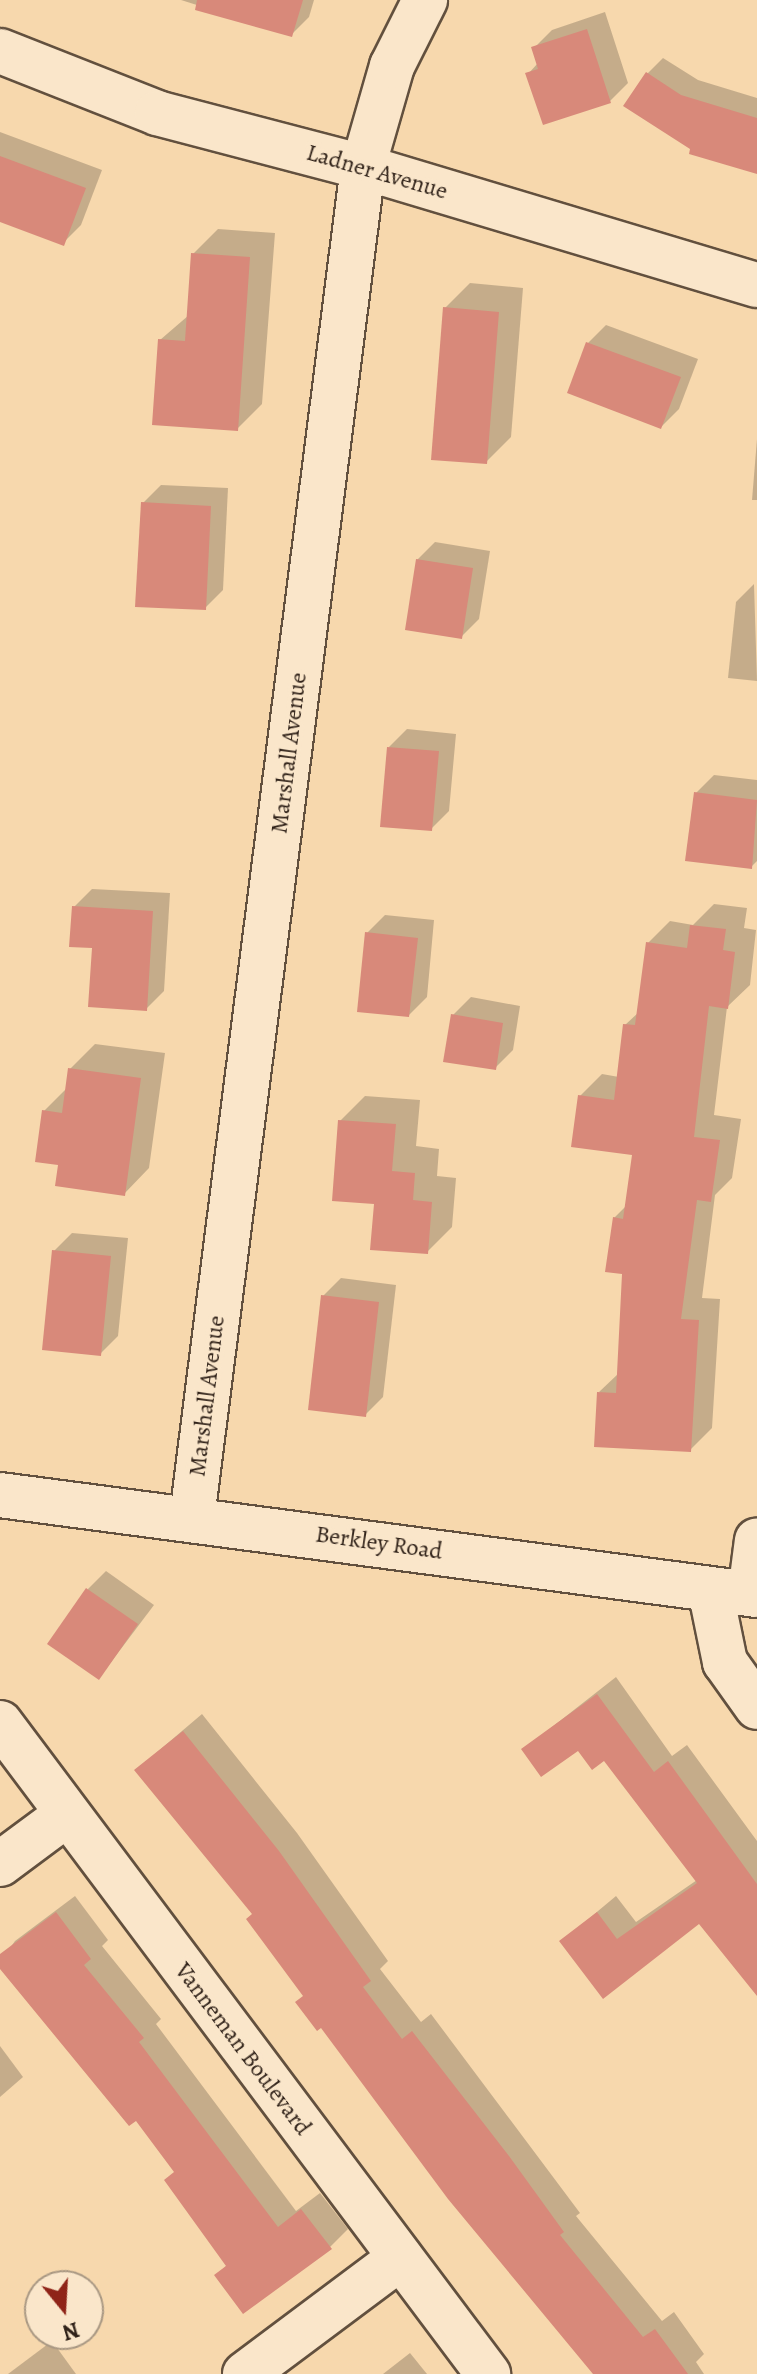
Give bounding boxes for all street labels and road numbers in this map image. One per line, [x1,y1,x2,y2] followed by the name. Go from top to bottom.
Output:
[303,138,451,206] street label: Ladner Avenue
[265,671,313,835] street label: Marshall Avenue
[183,1314,231,1478] street label: Marshall Avenue
[314,1520,444,1566] street label: Berkley Road
[169,1957,317,2141] street label: Vanneman Boulevard

